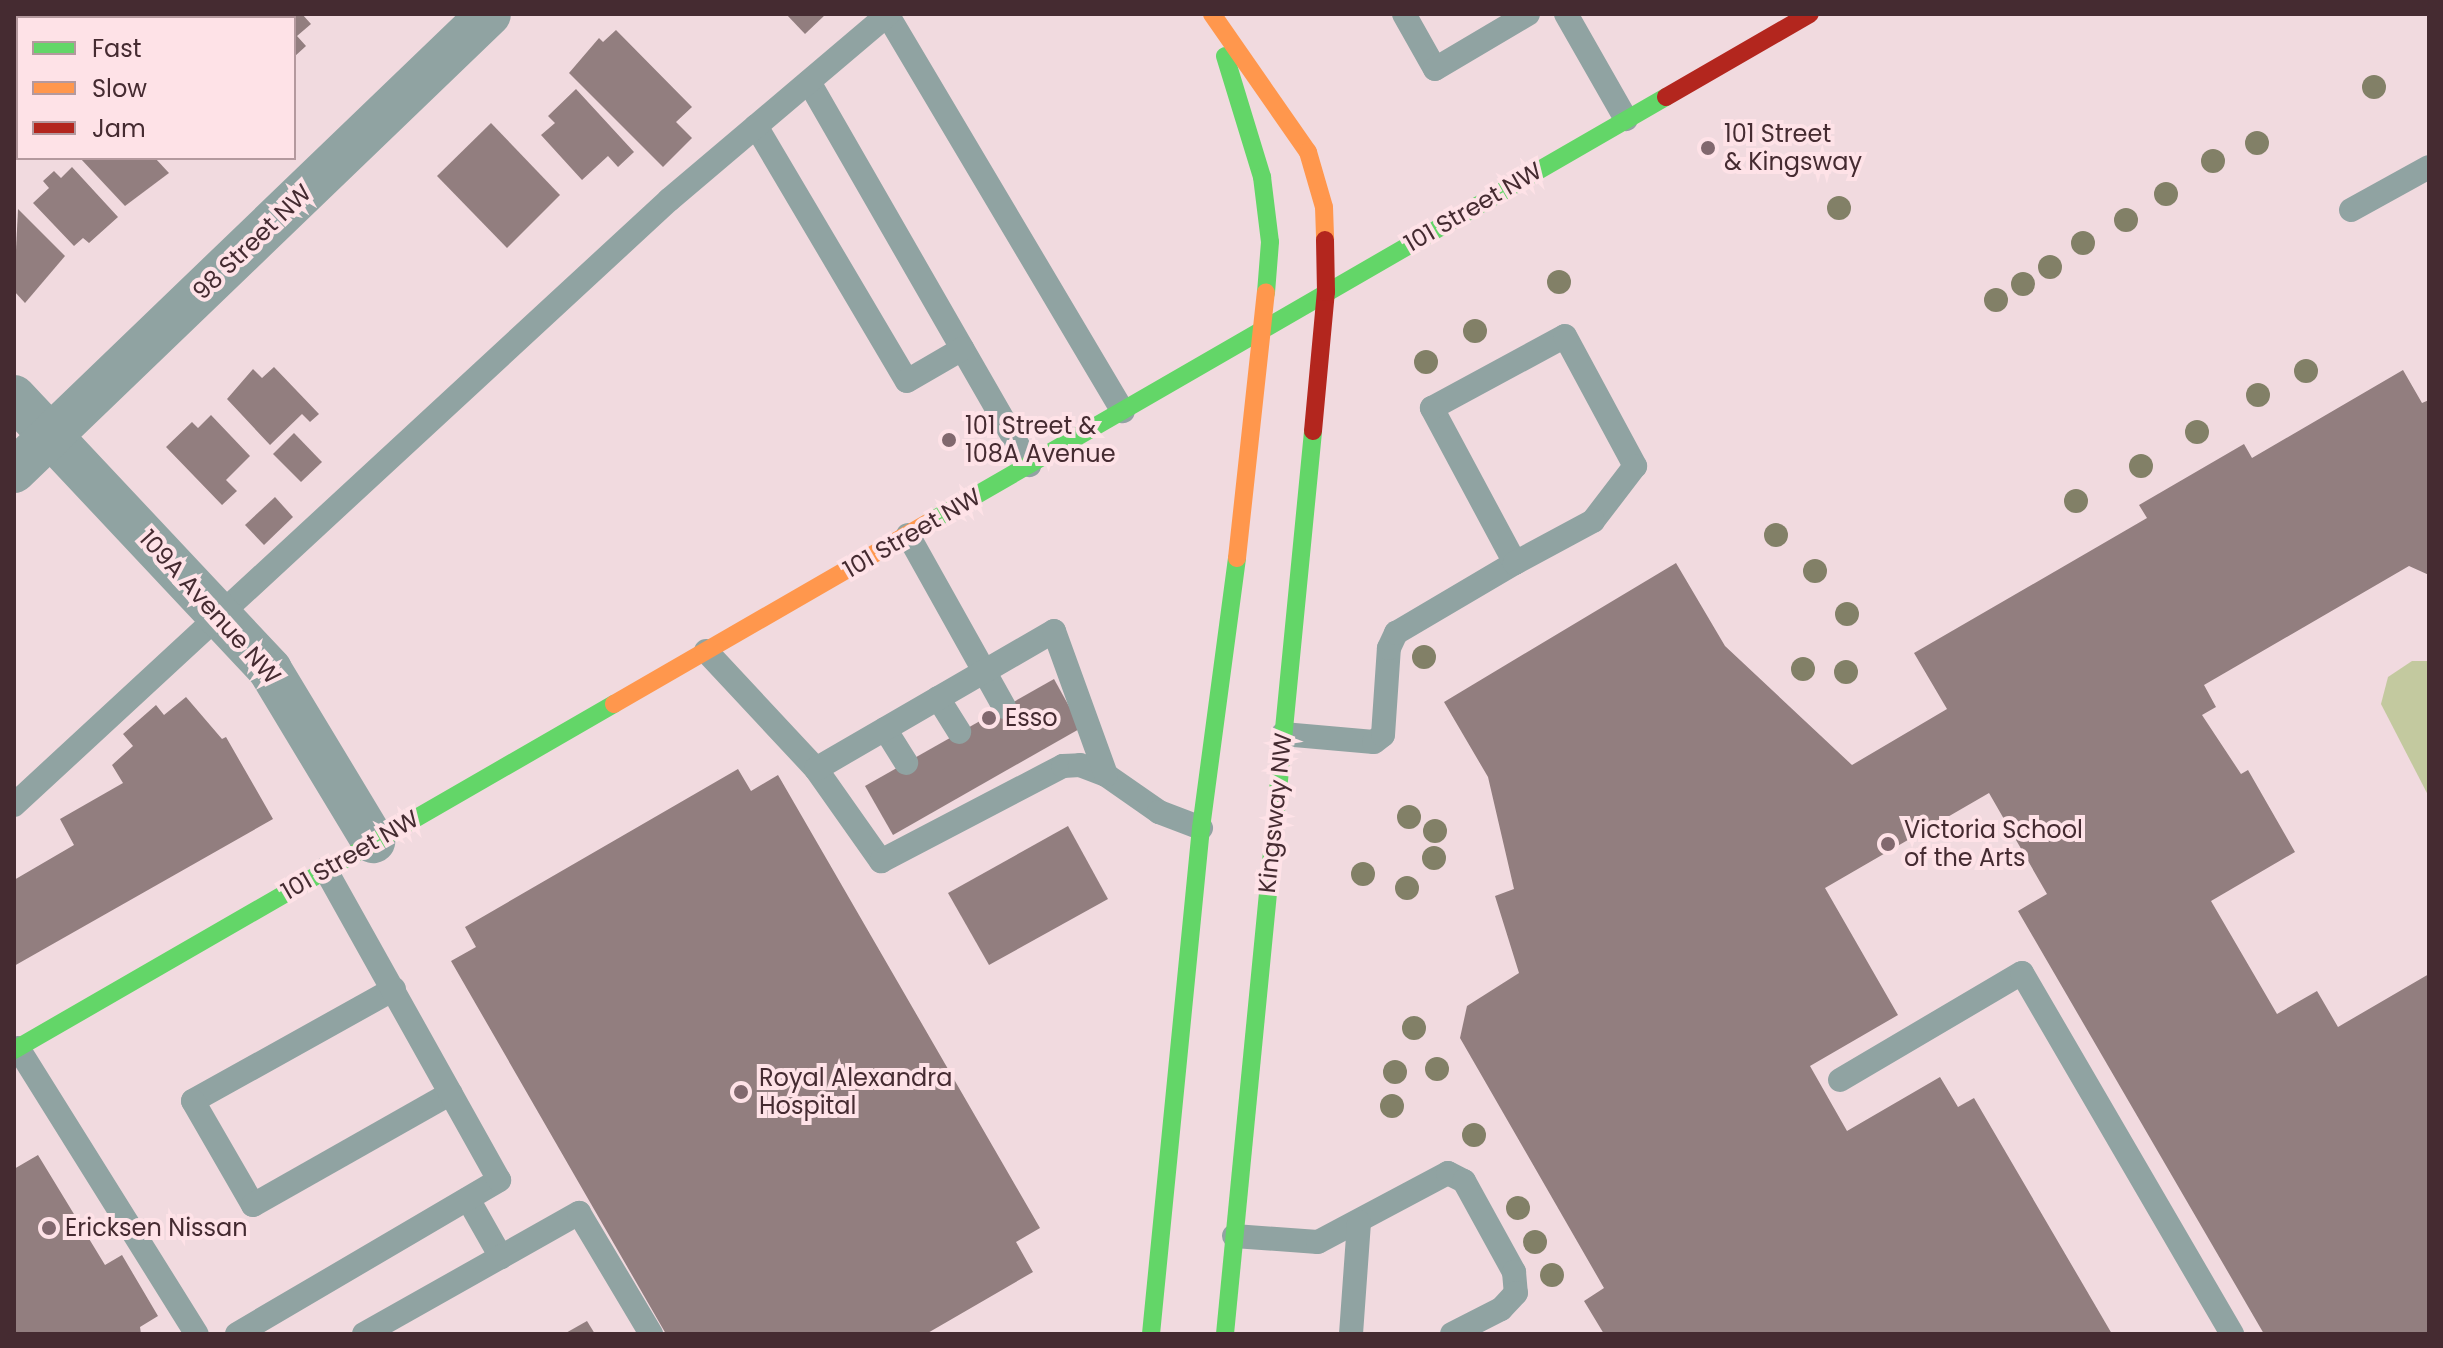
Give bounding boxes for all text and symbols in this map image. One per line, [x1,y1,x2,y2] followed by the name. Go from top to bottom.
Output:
[16,16,296,160] legend
[92,32,142,65] text: Fast
[92,72,147,105] text: Slow
[92,112,146,145] text: Jam
[1724,120,1862,176] place label: 101 Street & Kingsway
[1699,139,1717,157] marker: 101 Street & Kingsway
[1399,156,1547,258] street label: 101 Street NW
[187,178,317,306] street label: 98 Street NW
[965,412,1116,468] place label: 101 Street & 108A Avenue
[940,431,958,449] marker: 101 Street & 108A Avenue
[838,482,986,584] street label: 101 Street NW
[133,524,287,690] street label: 109A Avenue NW
[1005,704,1058,732] place label: Esso
[980,709,998,727] marker: Esso
[1252,732,1298,894] street label: Kingsway NW
[276,804,424,906] street label: 101 Street NW
[1904,816,2083,872] place label: Victoria School of the Arts
[1879,835,1897,853] marker: Victoria School of the Arts
[759,1064,952,1120] place label: Royal Alexandra Hospital
[730,1081,752,1103] marker: Royal Alexandra Hospital
[65,1214,248,1242] place label: Ericksen Nissan
[40,1219,58,1237] marker: Ericksen Nissan

